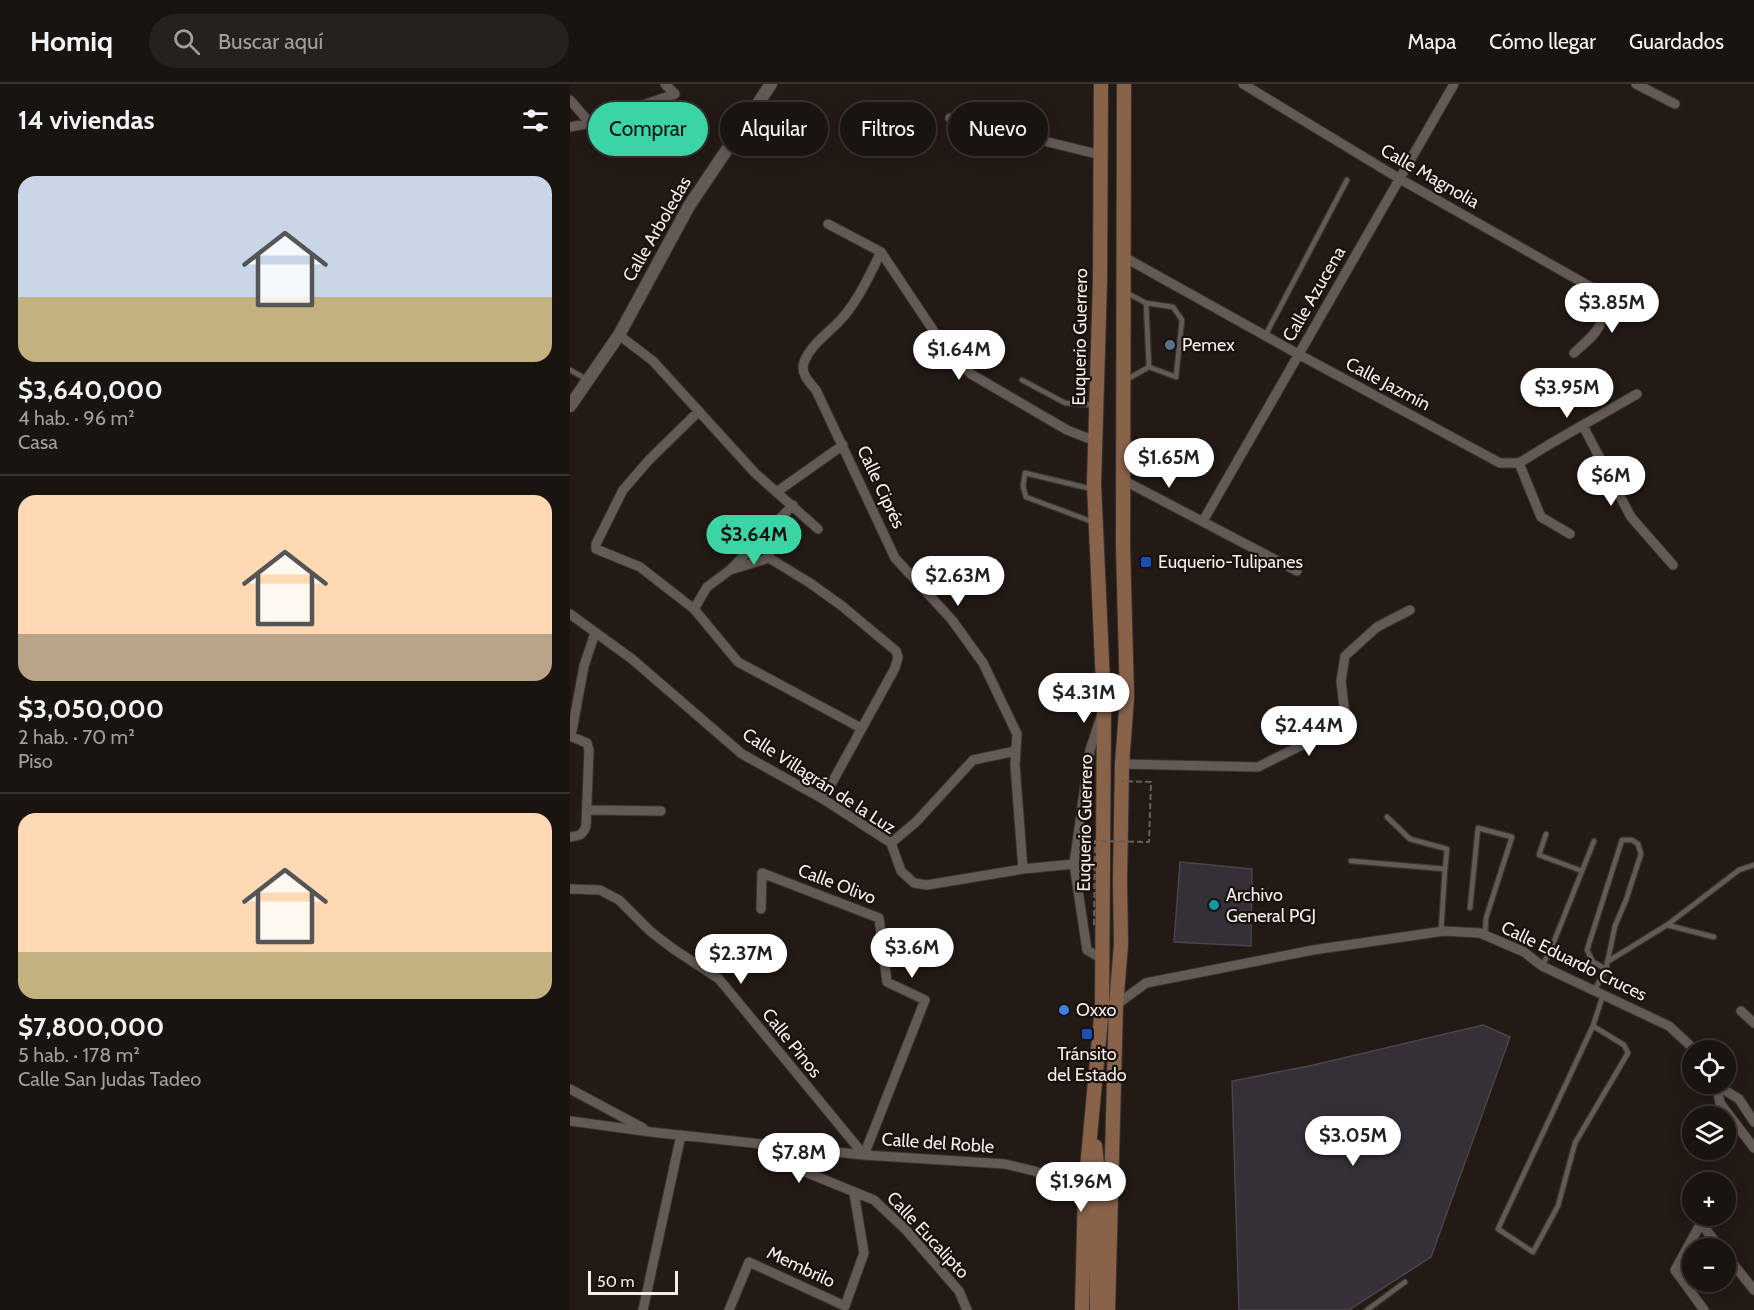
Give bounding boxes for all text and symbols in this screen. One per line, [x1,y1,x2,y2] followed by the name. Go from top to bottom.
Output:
[149,14,569,68] search box
[30,24,113,58] text: Homiq
[170,25,203,58] icon: search
[218,28,323,55] text: Buscar aquí
[1408,29,1456,54] text: Mapa
[1489,29,1596,54] text: Cómo llegar
[1629,29,1724,54] text: Guardados
[588,102,708,156] chip: Comprar
[720,102,828,156] chip: Alquilar
[840,102,936,156] chip: Filtros
[948,102,1048,156] chip: Nuevo
[18,104,154,136] text: 14 viviendas
[519,104,552,137] icon: filters
[1377,139,1484,213] street label: Calle Magnolia
[618,173,696,285] street label: Calle Arboledas
[231,215,339,323] icon: home
[1278,242,1350,346] street label: Calle Azucena
[1068,268,1092,406] street label: Euquerio Guerrero
[1563,283,1661,334] pin: $3.85M
[1579,290,1645,314] text: $3.85M
[910,330,1008,381] pin: $1.64M
[1182,334,1235,356] place label: Pemex
[927,337,991,361] text: $1.64M
[1163,338,1177,352] marker: Pemex
[1342,353,1434,415] street label: Calle Jazmín
[1518,368,1616,419] pin: $3.95M
[18,374,163,406] text: $3,640,000
[1534,375,1600,399] text: $3.95M
[18,406,135,430] text: 4 hab. · 96 m²
[18,430,58,454] text: Casa
[1120,438,1218,489] pin: $1.65M
[852,442,910,532] street label: Calle Ciprés
[1138,445,1200,469] text: $1.65M
[1582,456,1640,507] pin: $6M
[1591,463,1631,487] text: $6M
[705,515,803,566] pin: $3.64M
[720,522,788,546] text: $3.64M
[231,534,339,642] icon: home
[1158,551,1303,573] place label: Euquerio-Tulipanes
[1139,555,1153,569] marker: Euquerio-Tulipanes
[909,556,1007,607] pin: $2.63M
[925,563,991,587] text: $2.63M
[1035,673,1133,724] pin: $4.31M
[1052,680,1116,704] text: $4.31M
[18,693,164,725] text: $3,050,000
[1260,706,1358,757] pin: $2.44M
[1275,713,1343,737] text: $2.44M
[738,723,900,839] street label: Calle Villagrán de la Luz
[18,725,135,749] text: 2 hab. · 70 m²
[18,749,53,773] text: Piso
[1073,754,1097,892] street label: Euquerio Guerrero
[231,852,339,960] icon: home
[795,859,879,909] street label: Calle Olivo
[1226,884,1316,927] place label: Archivo General PGJ
[1207,898,1221,912] marker: Archivo General PGJ
[1498,916,1650,1006] street label: Calle Eduardo Cruces
[870,928,954,979] pin: $3.6M
[692,934,790,985] pin: $2.37M
[885,935,939,959] text: $3.6M
[709,941,773,965] text: $2.37M
[1076,999,1116,1021] place label: Oxxo
[1057,1003,1071,1017] marker: Oxxo
[757,1004,827,1082] street label: Calle Pinos
[18,1011,164,1043] text: $7,800,000
[1080,1027,1094,1041] marker: Tránsito del Estado
[1682,1040,1736,1292] map controls
[1682,1040,1736,1094] button: locate
[18,1043,140,1067] text: 5 hab. · 178 m²
[1047,1043,1127,1086] place label: Tránsito del Estado
[18,1067,201,1091] text: Calle San Judas Tadeo
[1682,1106,1736,1160] button: layers
[1304,1116,1402,1167] pin: $3.05M
[1319,1123,1387,1147] text: $3.05M
[881,1128,995,1158] street label: Calle del Roble
[757,1133,841,1184] pin: $7.8M
[772,1140,826,1164] text: $7.8M
[1032,1162,1130,1213] pin: $1.96M
[1050,1169,1112,1193] text: $1.96M
[1682,1172,1736,1226] button: +
[882,1187,974,1283] street label: Calle Eucalipto
[1682,1238,1736,1292] button: −
[763,1242,839,1292] street label: Membrilo
[588,1268,678,1296] scale bar
[597,1272,634,1291] text: 50 m

